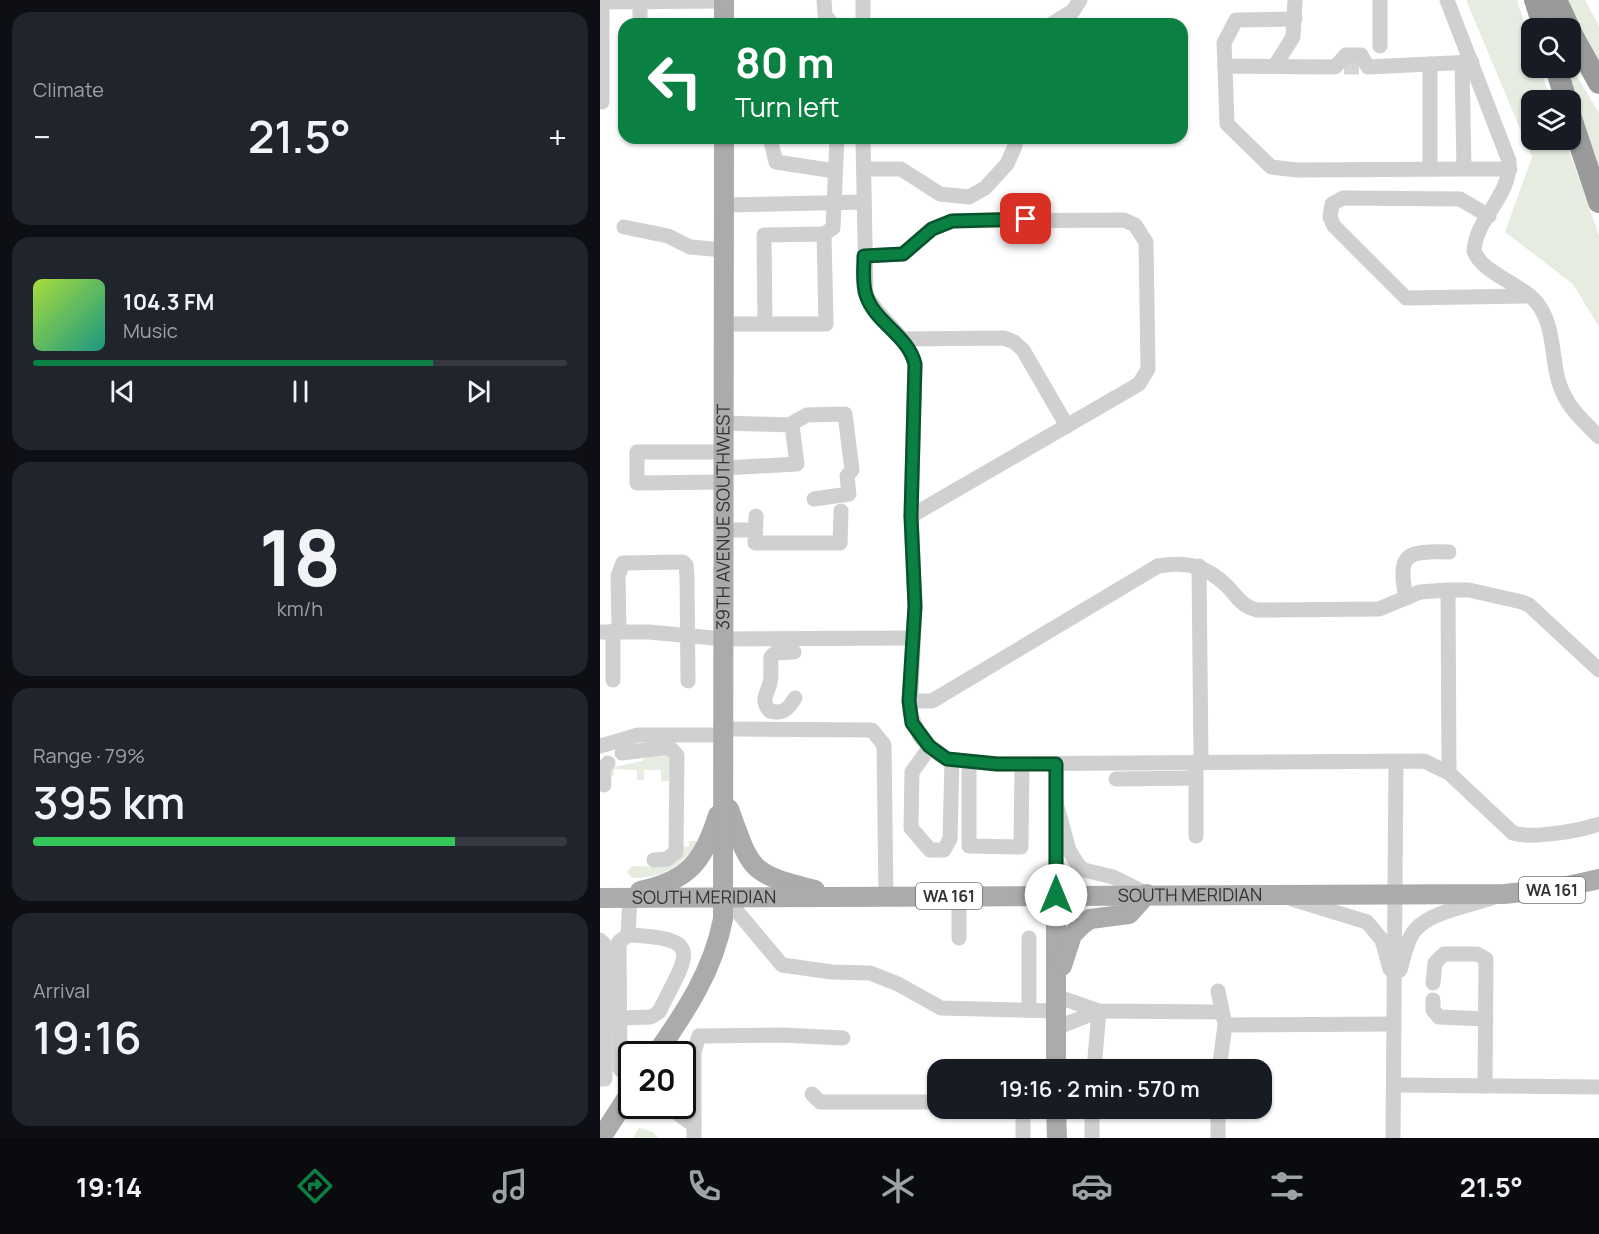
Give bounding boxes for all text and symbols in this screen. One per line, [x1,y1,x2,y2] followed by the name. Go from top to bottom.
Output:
[1521,18,1581,150] map controls
[1521,18,1581,78] button: search
[735,33,835,91] text: 80 m
[636,42,714,120] icon: left
[33,76,104,103] text: Climate
[735,88,839,125] text: Turn left
[1521,90,1581,150] button: layers
[248,105,351,167] text: 21.5°
[33,114,51,159] text: −
[548,114,567,159] text: +
[1000,193,1051,244] pin
[1009,202,1042,235] icon: arrive
[123,287,214,317] text: 104.3 FM
[123,317,178,344] text: Music
[106,375,139,408] icon: previous
[284,375,317,408] icon: pause
[462,375,495,408] icon: next
[710,404,735,630] street label: 39TH AVENUE SOUTHWEST
[259,503,341,609] text: 18
[277,595,323,622] text: km/h
[33,742,145,769] text: Range · 79%
[33,771,185,833] text: 395 km
[1024,863,1088,927] position arrow
[1519,877,1585,903] road number: WA 161
[1118,882,1262,907] street label: SOUTH MERIDIAN
[916,883,982,909] road number: WA 161
[632,884,776,909] street label: SOUTH MERIDIAN
[33,977,90,1004] text: Arrival
[33,1006,142,1068] text: 19:16
[618,1041,696,1119] speed limit sign: 20
[999,1074,1200,1104] text: 19:16 · 2 min · 570 m
[294,1165,336,1207] icon: directions
[489,1165,531,1207] icon: music
[683,1165,725,1207] icon: phone
[877,1165,919,1207] icon: climate
[1071,1165,1113,1207] icon: car
[1266,1165,1308,1207] icon: filters
[76,1168,142,1205] text: 19:14
[1460,1168,1523,1205] text: 21.5°

